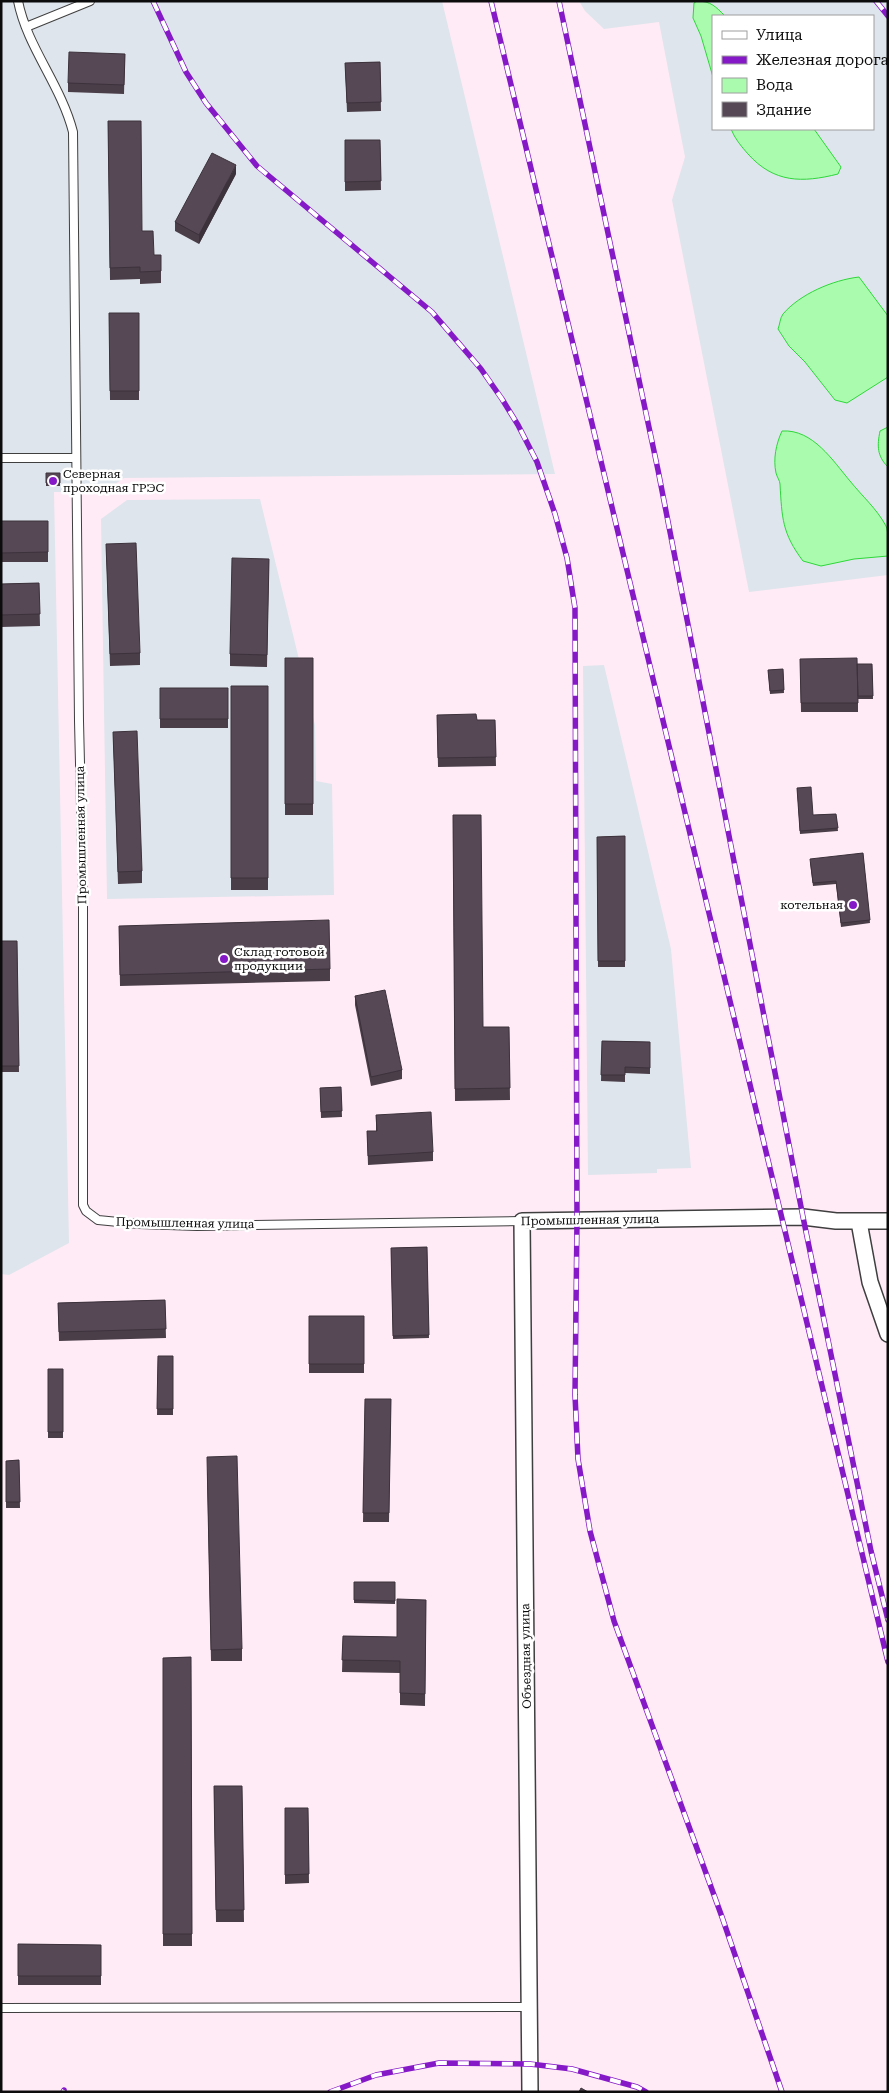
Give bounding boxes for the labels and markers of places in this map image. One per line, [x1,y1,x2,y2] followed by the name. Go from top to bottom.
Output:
[63,467,164,495] place label: Северная проходная ГРЭС
[47,475,59,487] marker: Северная проходная ГРЭС
[780,898,843,912] place label: котельная
[847,899,859,911] marker: котельная
[234,945,325,973] place label: Склад готовой продукции
[218,953,230,965] marker: Склад готовой продукции

